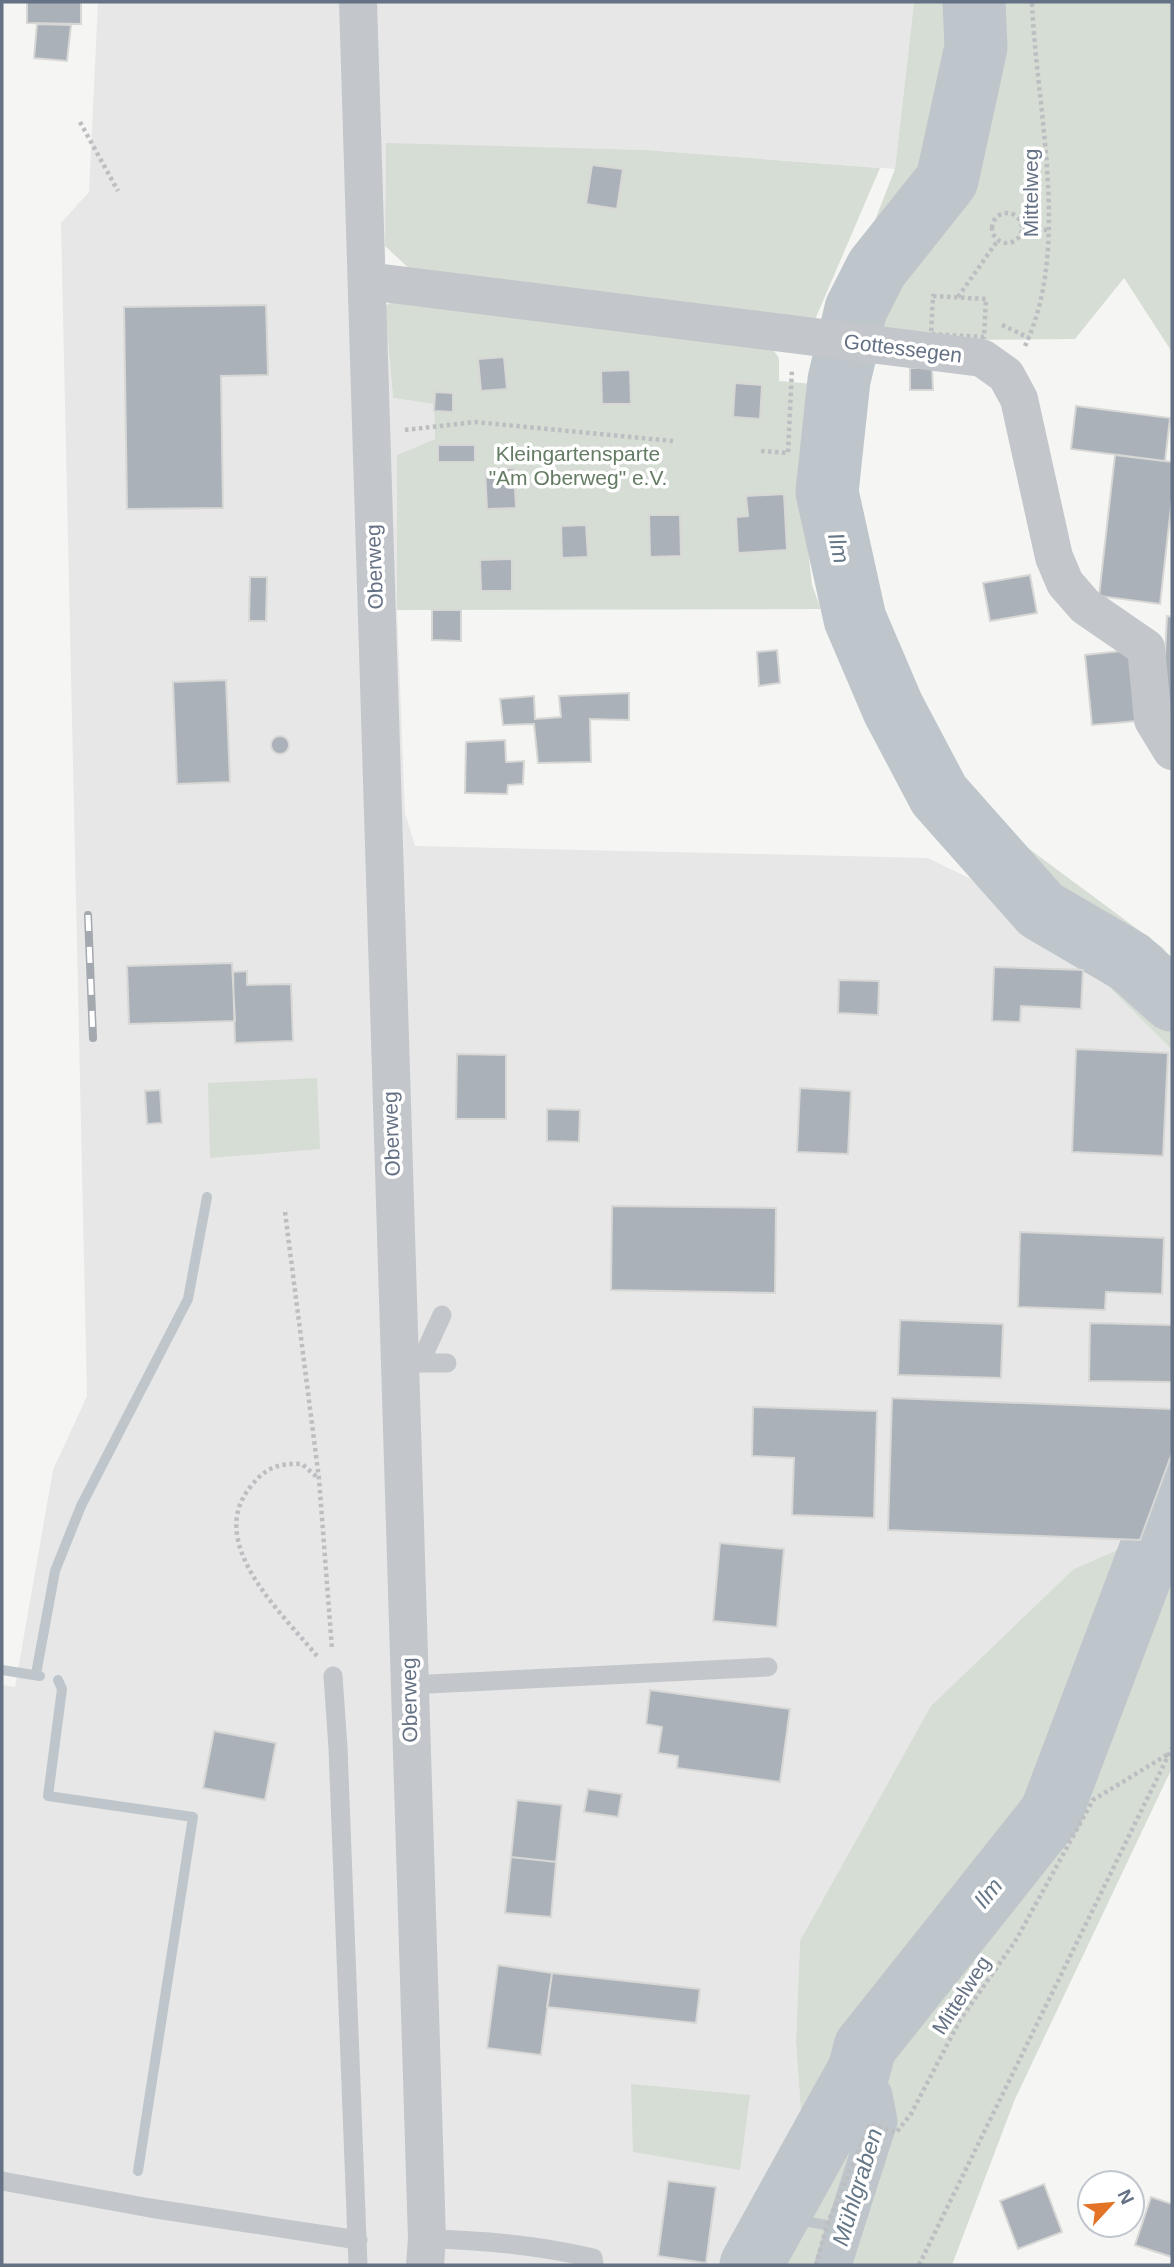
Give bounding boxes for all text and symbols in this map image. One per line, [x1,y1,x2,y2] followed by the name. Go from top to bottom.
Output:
[1019,149,1042,237] street label: Mittelweg
[842,329,964,367] street label: Gottessegen
[489,442,667,489] park label: Kleingartensparte "Am Oberweg" e.V.
[361,524,387,610] street label: Oberweg
[823,530,855,566] water label: Ilm
[378,1091,404,1177] street label: Oberweg
[397,1657,421,1743] street label: Oberweg
[968,1873,1008,1913] water label: Ilm
[927,1952,995,2038] street label: Mittelweg
[827,2125,887,2249] water label: Mühlgraben
[1076,2169,1146,2239] north arrow
[1113,2186,1138,2208] text: N

